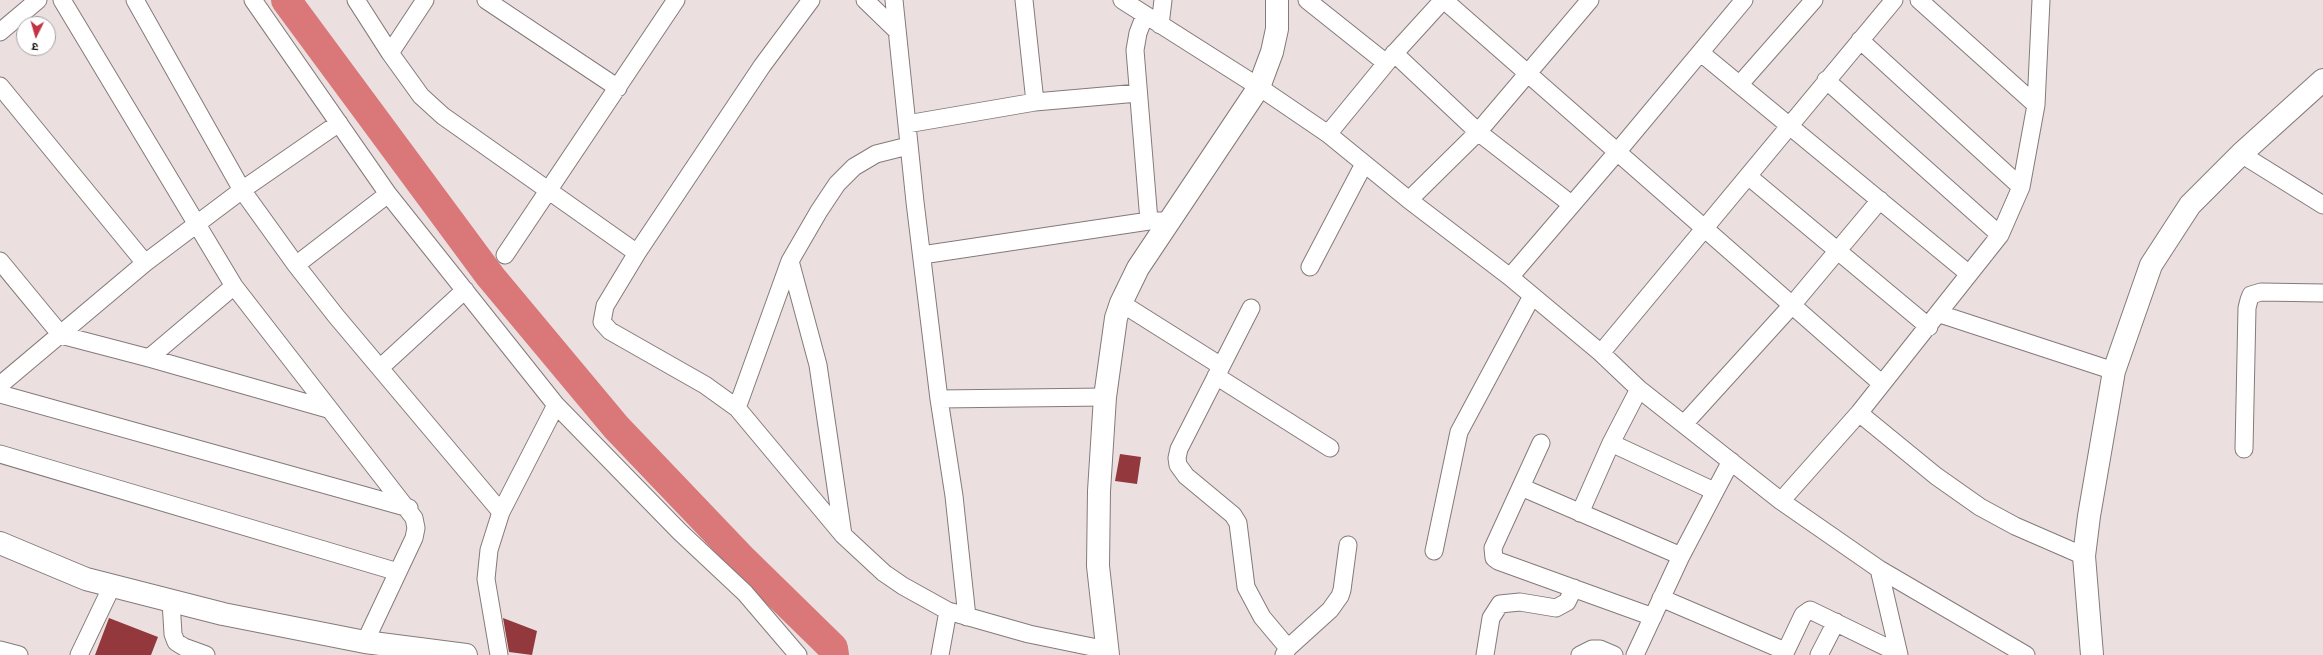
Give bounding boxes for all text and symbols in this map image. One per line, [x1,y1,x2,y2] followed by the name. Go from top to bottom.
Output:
[16,16,56,56] north arrow
[31,40,39,54] text: उ

